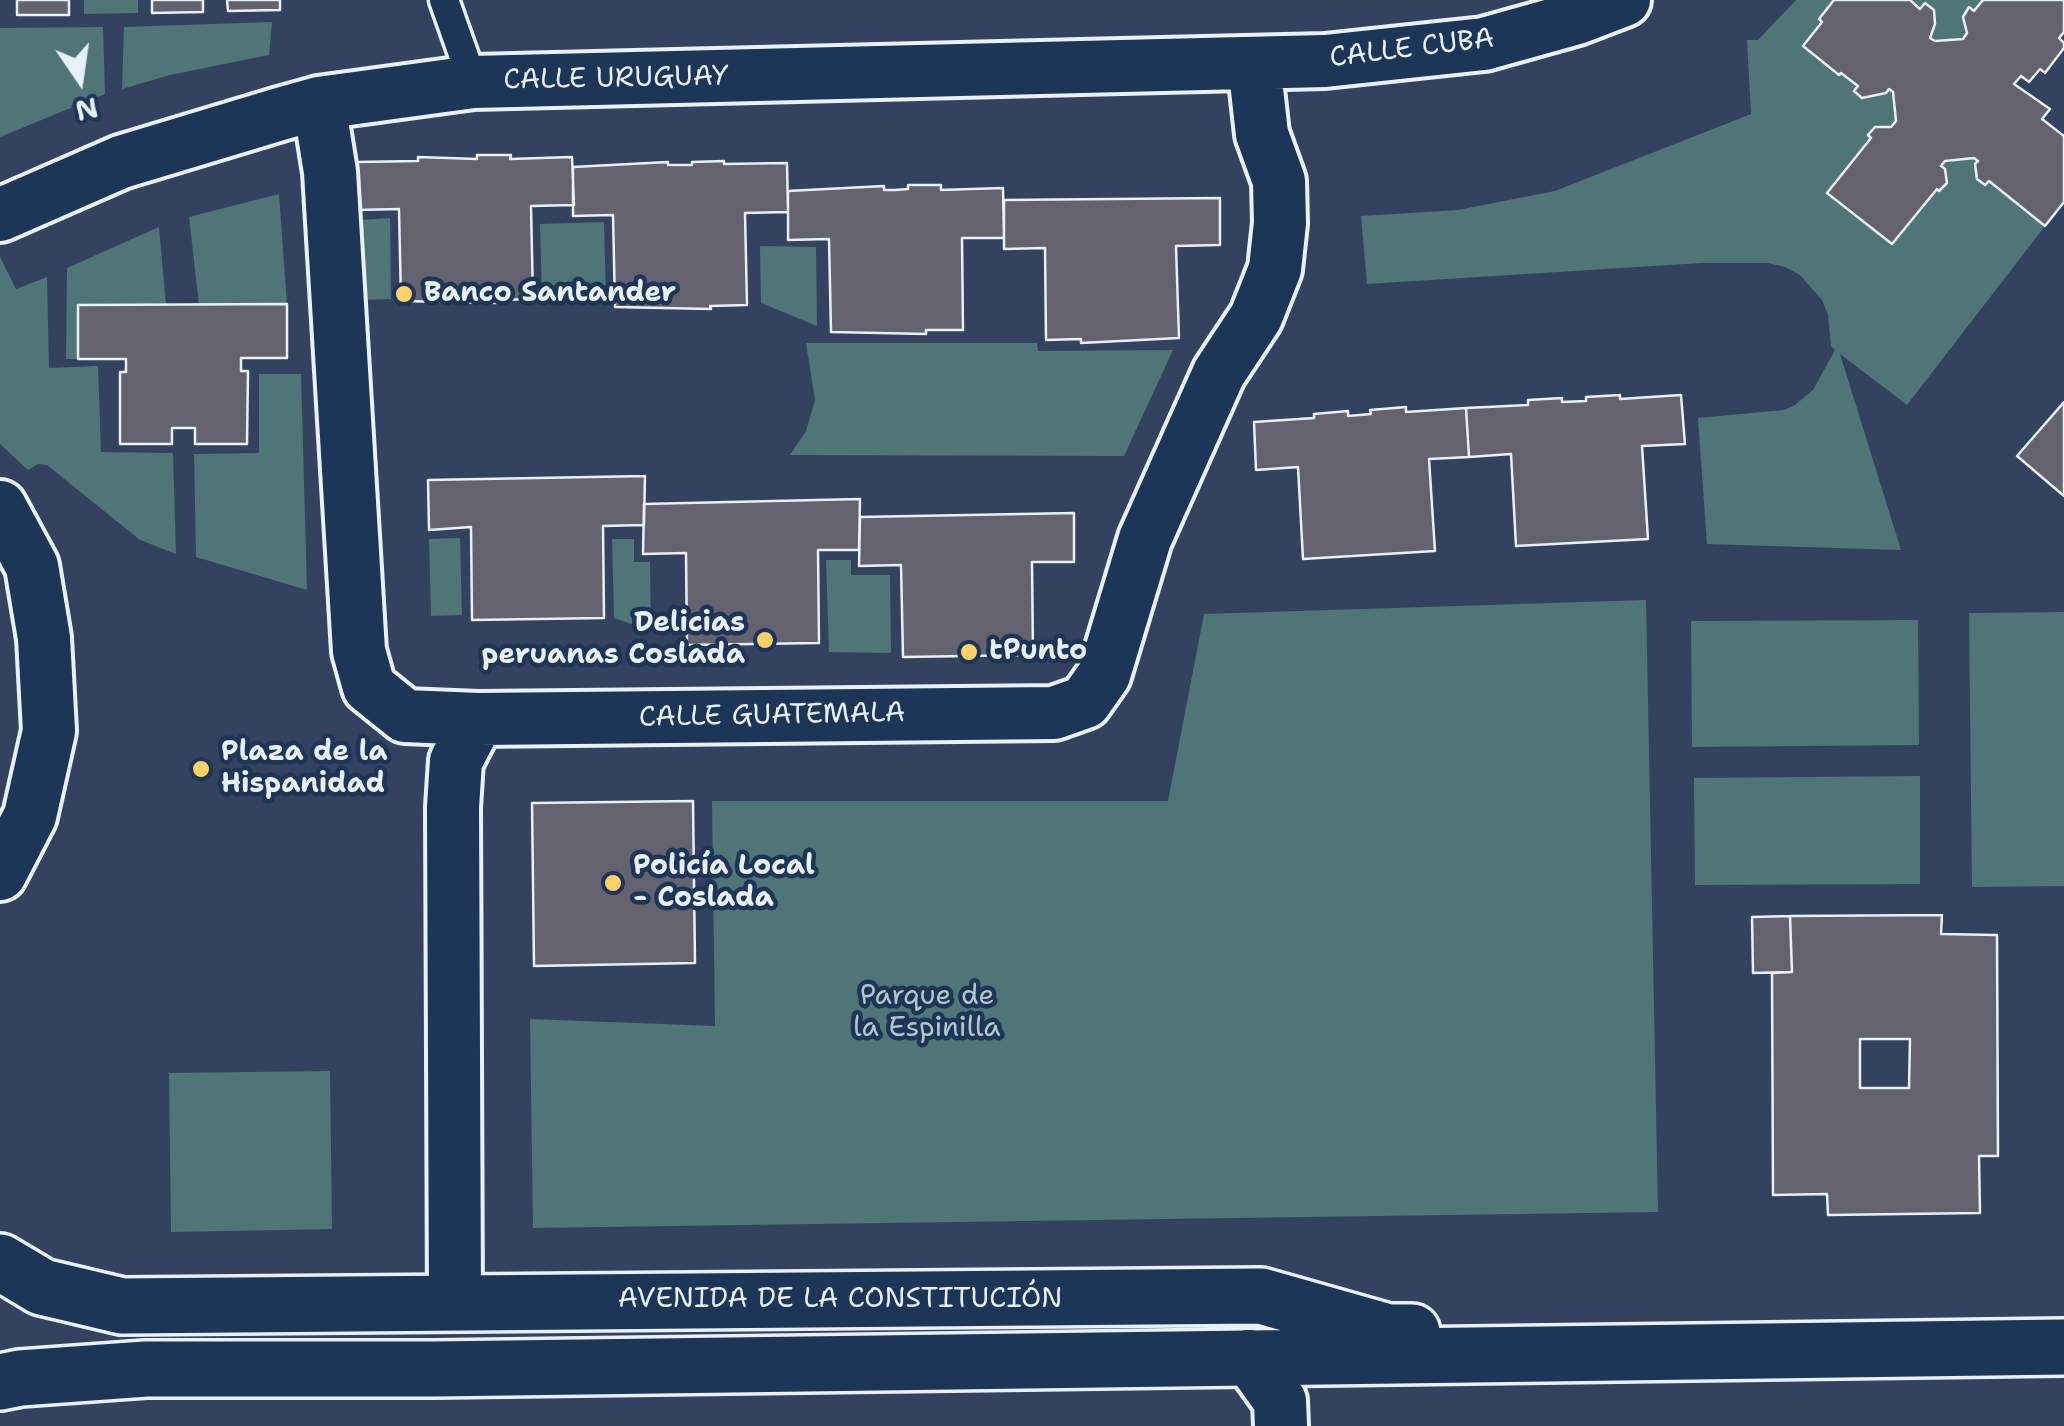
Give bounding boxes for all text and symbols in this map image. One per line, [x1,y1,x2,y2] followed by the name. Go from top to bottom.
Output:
[1328,22,1496,76] street label: CALLE CUBA
[30,30,130,130] north arrow
[503,60,729,98] street label: CALLE URUGUAY
[72,88,102,130] text: N
[424,277,676,311] place label: Banco Santander
[393,283,415,305] marker: Banco Santander
[482,607,745,673] place label: Delicias peruanas Coslada
[754,629,776,651] marker: Delicias peruanas Coslada
[989,635,1087,669] place label: tPunto
[958,641,980,663] marker: tPunto
[639,697,905,735] street label: CALLE GUATEMALA
[221,736,388,802] place label: Plaza de la Hispanidad
[190,758,212,780] marker: Plaza de la Hispanidad
[633,850,815,916] place label: Policía Local - Coslada
[602,872,624,894] marker: Policía Local - Coslada
[853,980,1001,1046] park label: Parque de la Espinilla
[618,1283,1062,1317] street label: AVENIDA DE LA CONSTITUCIÓN

